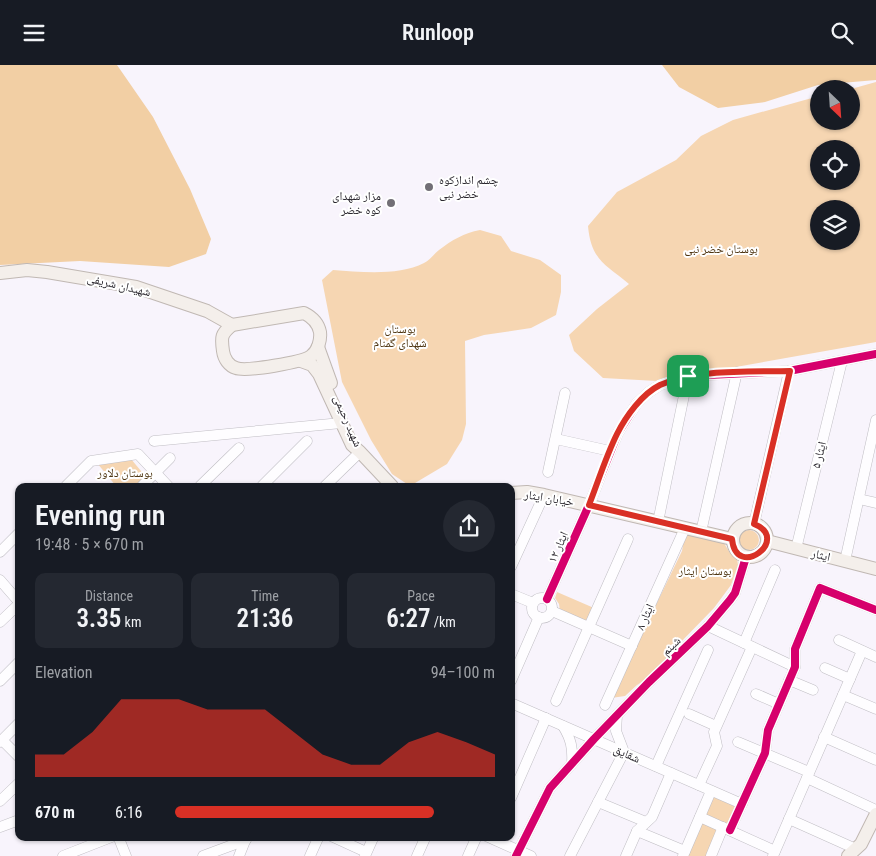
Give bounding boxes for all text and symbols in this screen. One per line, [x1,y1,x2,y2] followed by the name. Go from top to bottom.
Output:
[20,19,48,47] icon: menu
[828,19,856,47] icon: search
[402,20,474,45] text: Runloop
[810,80,860,130] north arrow
[810,80,860,250] map controls
[810,140,860,190] button: locate
[439,173,499,201] place label: چشم اندازکوه خضر نبی
[423,181,435,193] marker: چشم اندازکوه خضر نبی
[332,189,381,217] place label: مزار شهدای کوه خضر
[385,197,397,209] marker: مزار شهدای کوه خضر
[810,200,860,250] button: layers
[684,242,758,256] park label: بوستان خضر نبی
[86,271,152,299] street label: شهیدان شریفی
[373,322,427,351] park label: بوستان شهدای گمنام
[667,355,709,397] pin
[674,362,702,390] icon: arrive
[331,393,365,449] street label: شهید رحیمی
[809,440,829,470] street label: ایثار ۵
[96,466,153,480] park label: بوستان دلاور
[522,487,575,509] street label: خیابان ایثار
[35,499,165,532] text: Evening run
[443,500,495,552] button: share
[545,529,571,565] street label: ایثار ۱۲
[35,535,144,554] text: 19:48 · 5 × 670 m
[809,546,832,564] street label: ایثار
[678,564,731,578] park label: بوستان ایثار
[85,588,133,604] text: Distance
[251,588,279,604] text: Time
[407,588,435,604] text: Pace
[633,602,657,632] street label: ایثار ۸
[77,604,121,633] text: 3.35
[237,604,293,633] text: 21:36
[386,604,431,633] text: 6:27
[121,614,141,630] text: km
[431,614,456,630] text: /km
[658,634,684,659] street label: شبنم
[35,663,93,682] text: Elevation
[431,663,495,682] text: 94–100 m
[612,742,642,766] street label: شقایق
[35,803,75,822] text: 670 m
[115,803,142,822] text: 6:16

